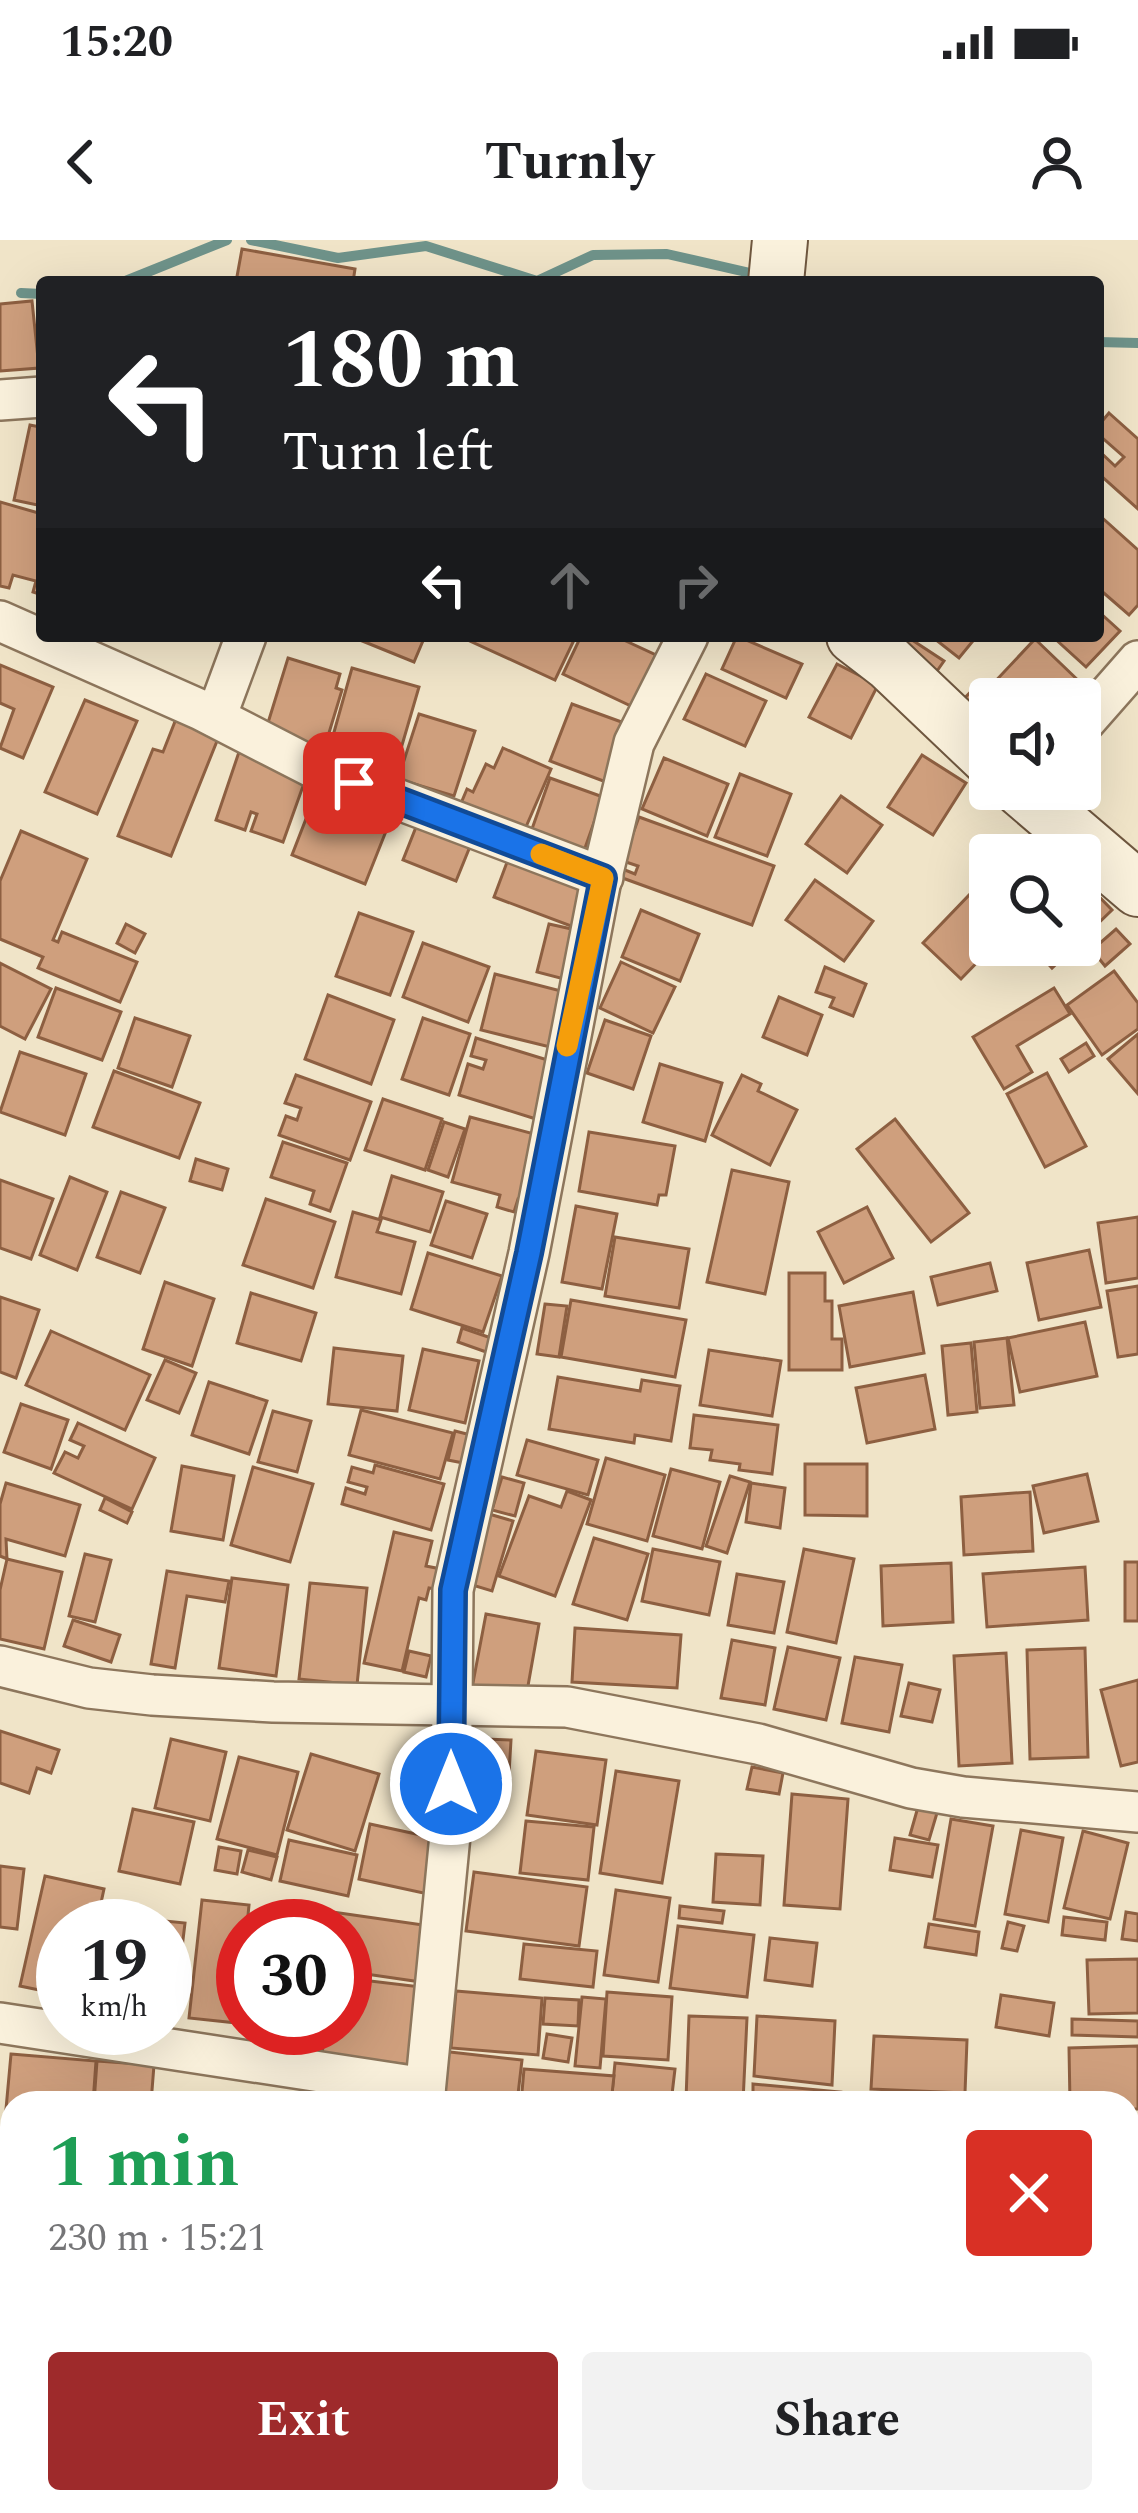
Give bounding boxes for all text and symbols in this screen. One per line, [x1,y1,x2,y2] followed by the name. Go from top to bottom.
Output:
[60,8,173,77] text: 15:20
[484,121,654,203] text: Turnly
[48,129,114,195] icon: back
[1024,129,1090,195] icon: person
[282,297,520,425] text: 180 m
[84,324,240,480] icon: left
[282,412,494,494] text: Turn left
[411,552,477,618] icon: left
[537,552,603,618] icon: ahead
[663,552,729,618] icon: right
[969,678,1101,966] map controls
[969,678,1101,810] button: sound
[303,732,405,834] pin
[321,750,387,816] icon: arrive
[969,834,1101,966] button: search
[388,1721,514,1847] position arrow
[216,1899,372,2055] speed limit sign: 30
[80,1916,148,2008] text: 19
[80,1984,148,2030] text: km/h
[48,2109,240,2218] text: 1 min
[966,2130,1092,2256] button: close
[48,2209,267,2268] text: 230 m · 15:21
[48,2352,558,2490] button: Exit
[582,2352,1092,2490] button: Share

